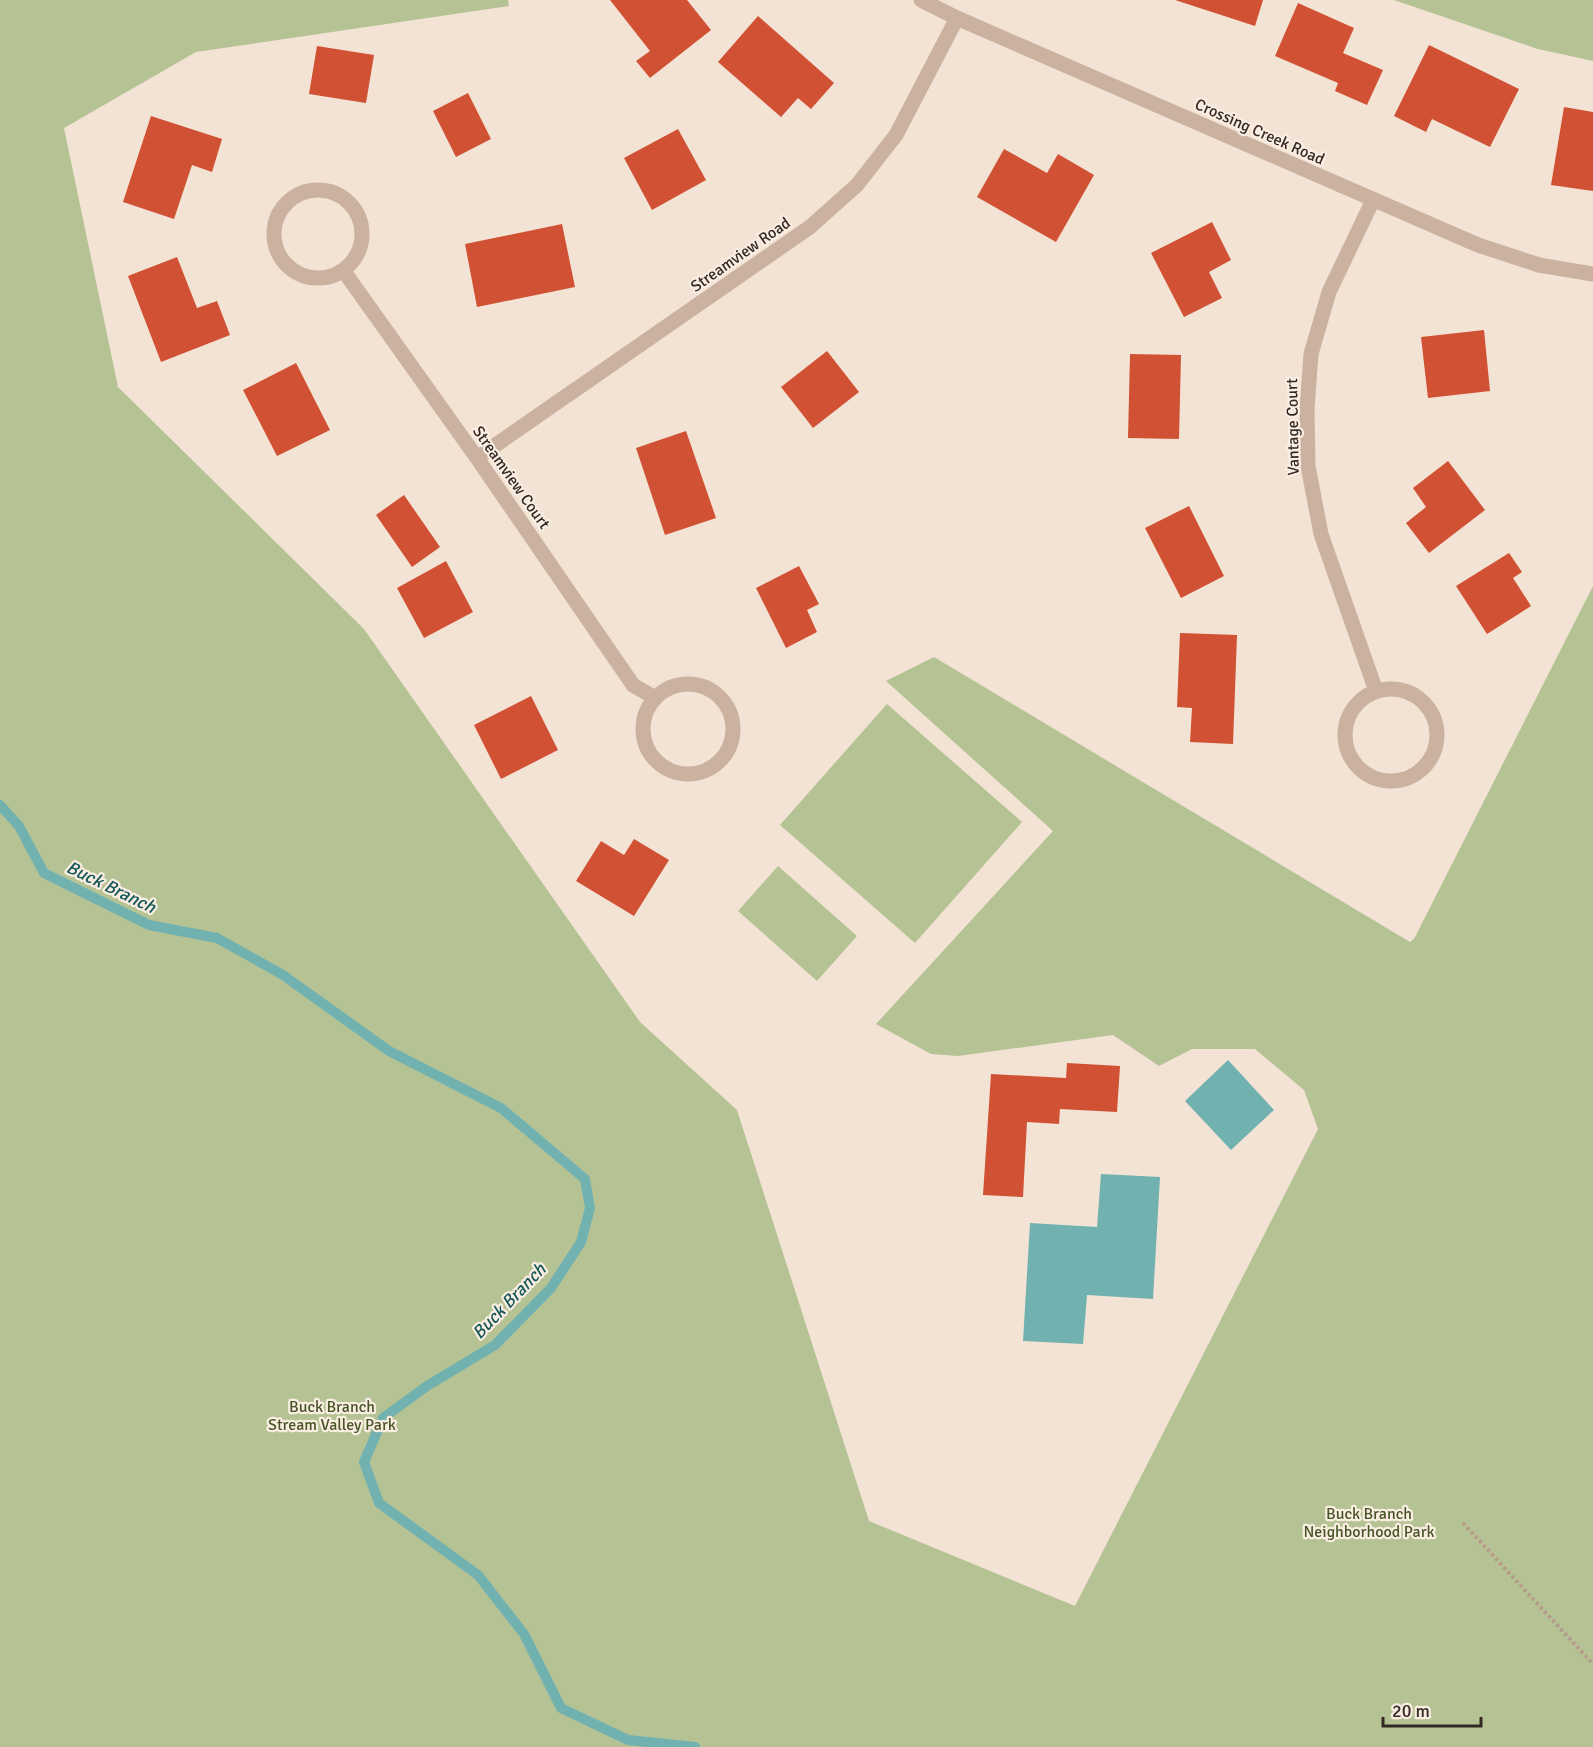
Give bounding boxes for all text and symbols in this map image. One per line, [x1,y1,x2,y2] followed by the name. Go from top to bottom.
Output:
[1192,94,1327,169] street label: Crossing Creek Road
[687,213,794,297] street label: Streamview Road
[1282,378,1304,476] street label: Vantage Court
[468,422,554,533] street label: Streamview Court
[63,856,160,919] water label: Buck Branch
[468,1258,551,1343] water label: Buck Branch
[268,1397,396,1435] park label: Buck Branch Stream Valley Park
[1303,1504,1435,1542] park label: Buck Branch Neighborhood Park
[1383,1690,1480,1728] scale bar
[1392,1700,1430,1722] text: 20 m

